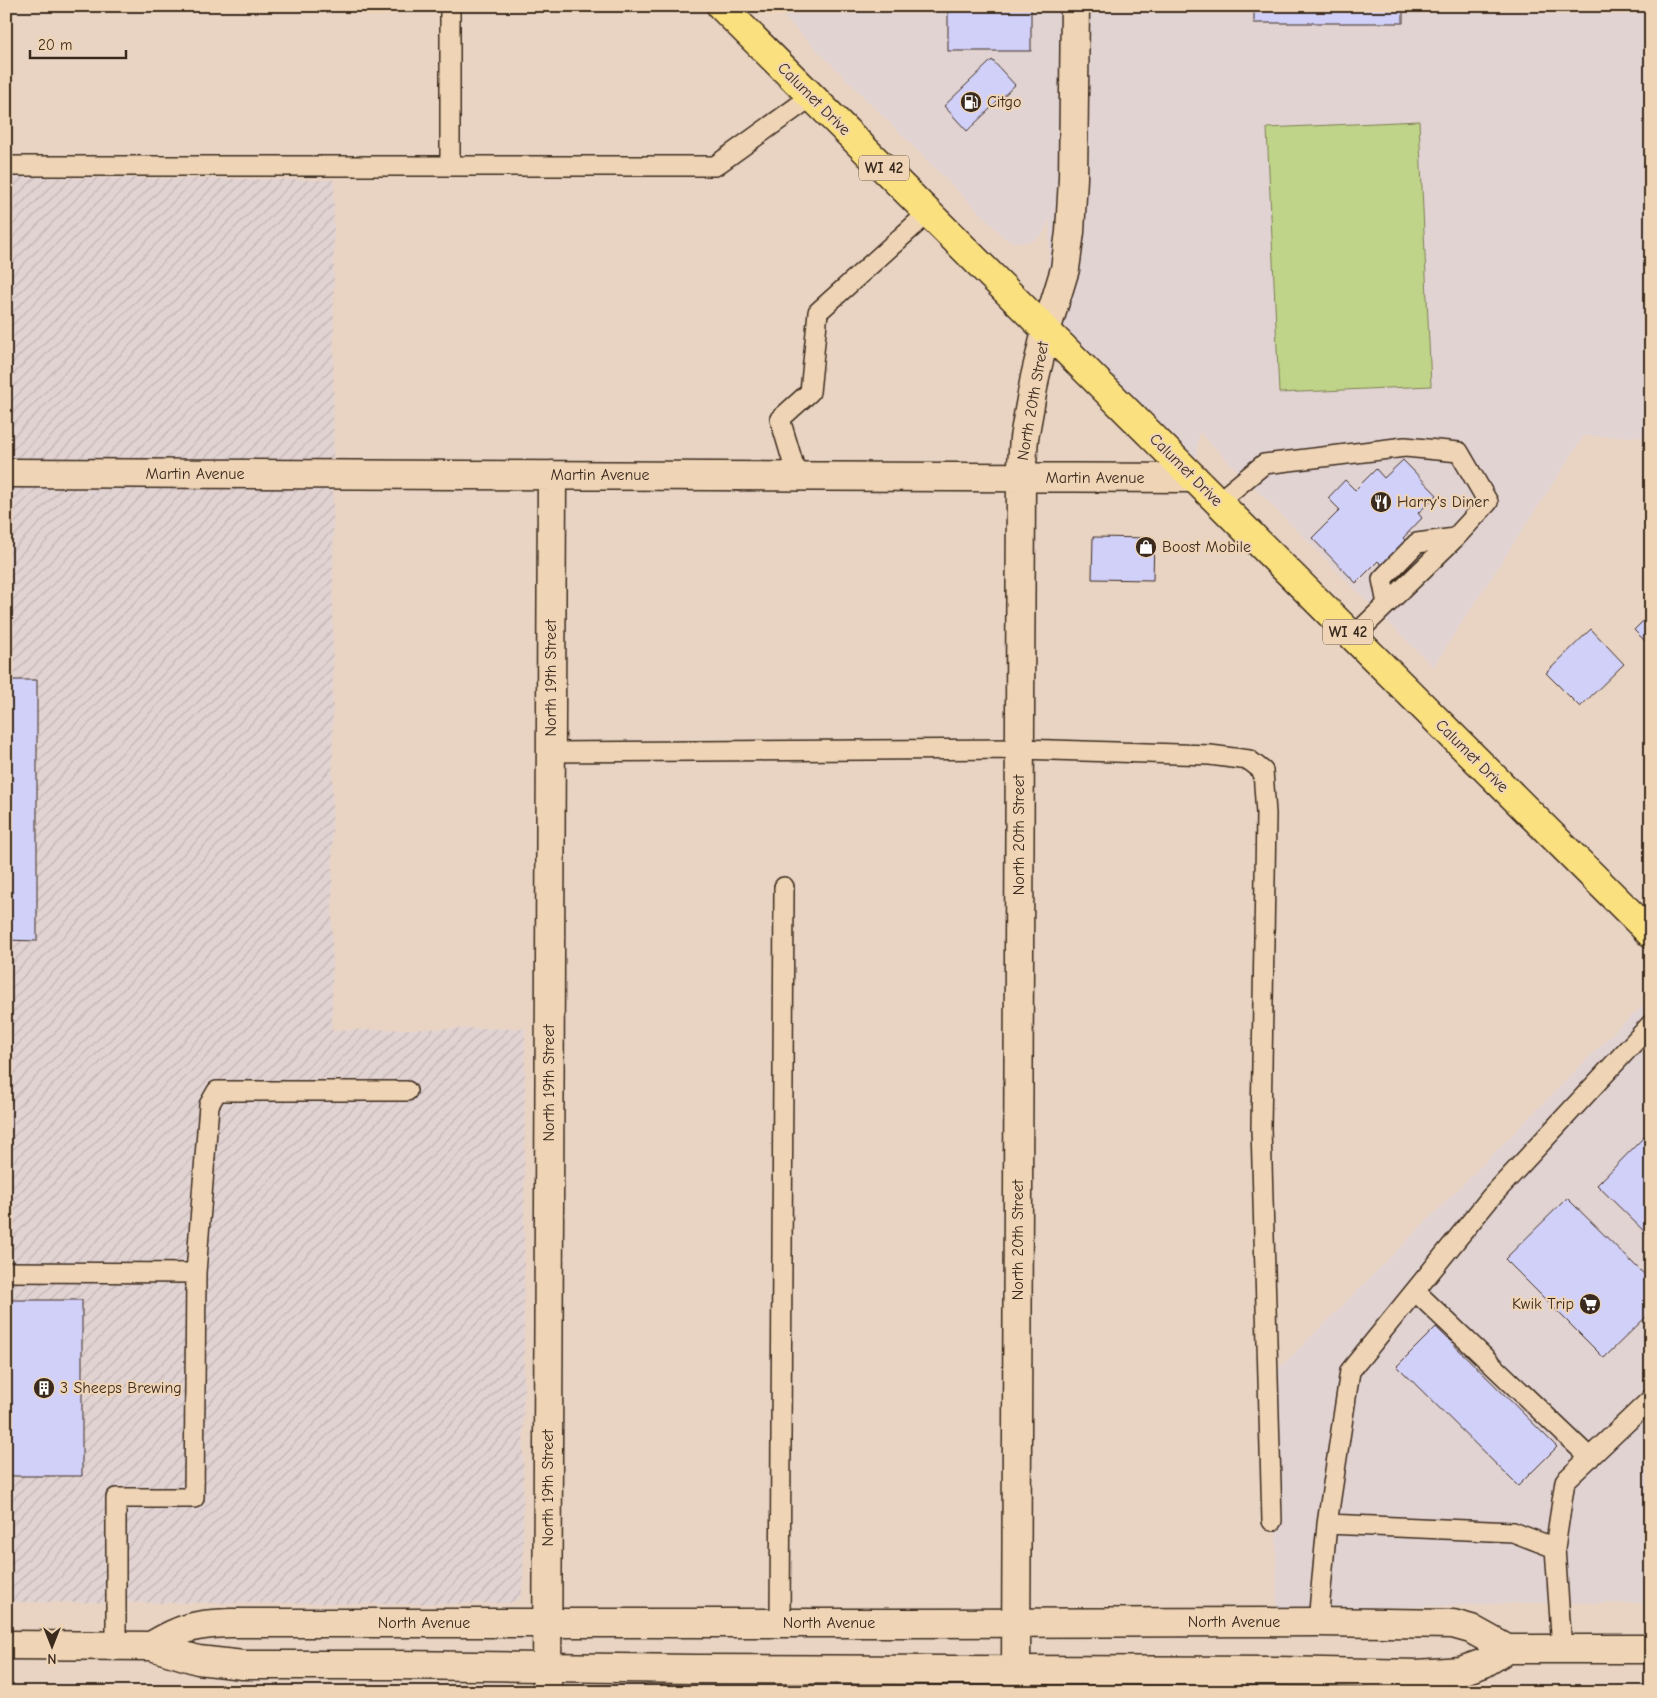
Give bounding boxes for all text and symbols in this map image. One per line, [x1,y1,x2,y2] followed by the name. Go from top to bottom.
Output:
[30,28,126,60] scale bar
[38,36,72,54] text: 20 m
[774,59,854,139] street label: Calumet Drive
[959,90,983,114] fuel station icon: Citgo
[987,93,1022,111] place label: Citgo
[859,156,909,180] road number: WI 42
[1014,340,1052,462] street label: North 20th Street
[1146,430,1226,510] street label: Calumet Drive
[145,465,245,483] street label: Martin Avenue
[550,466,650,484] street label: Martin Avenue
[1045,469,1145,487] street label: Martin Avenue
[1369,490,1393,514] restaurant icon: Harry's Diner
[1397,493,1489,511] place label: Harry's Diner
[1134,535,1158,559] shop icon: Boost Mobile
[1162,538,1251,556] place label: Boost Mobile
[542,619,560,737] street label: North 19th Street
[1323,620,1373,644] road number: WI 42
[1432,716,1512,796] street label: Calumet Drive
[1010,774,1028,895] street label: North 20th Street
[540,1024,558,1142] street label: North 19th Street
[1009,1179,1027,1300] street label: North 20th Street
[1578,1292,1602,1316] supermarket icon: Kwik Trip
[1512,1295,1574,1313] place label: Kwik Trip
[32,1376,56,1400] building icon: 3 Sheeps Brewing
[60,1379,182,1397] place label: 3 Sheeps Brewing
[539,1429,557,1547] street label: North 19th Street
[1188,1613,1280,1631] street label: North Avenue
[378,1614,470,1632] street label: North Avenue
[783,1614,875,1632] street label: North Avenue
[28,1620,78,1670] north arrow
[47,1650,57,1667] text: N

